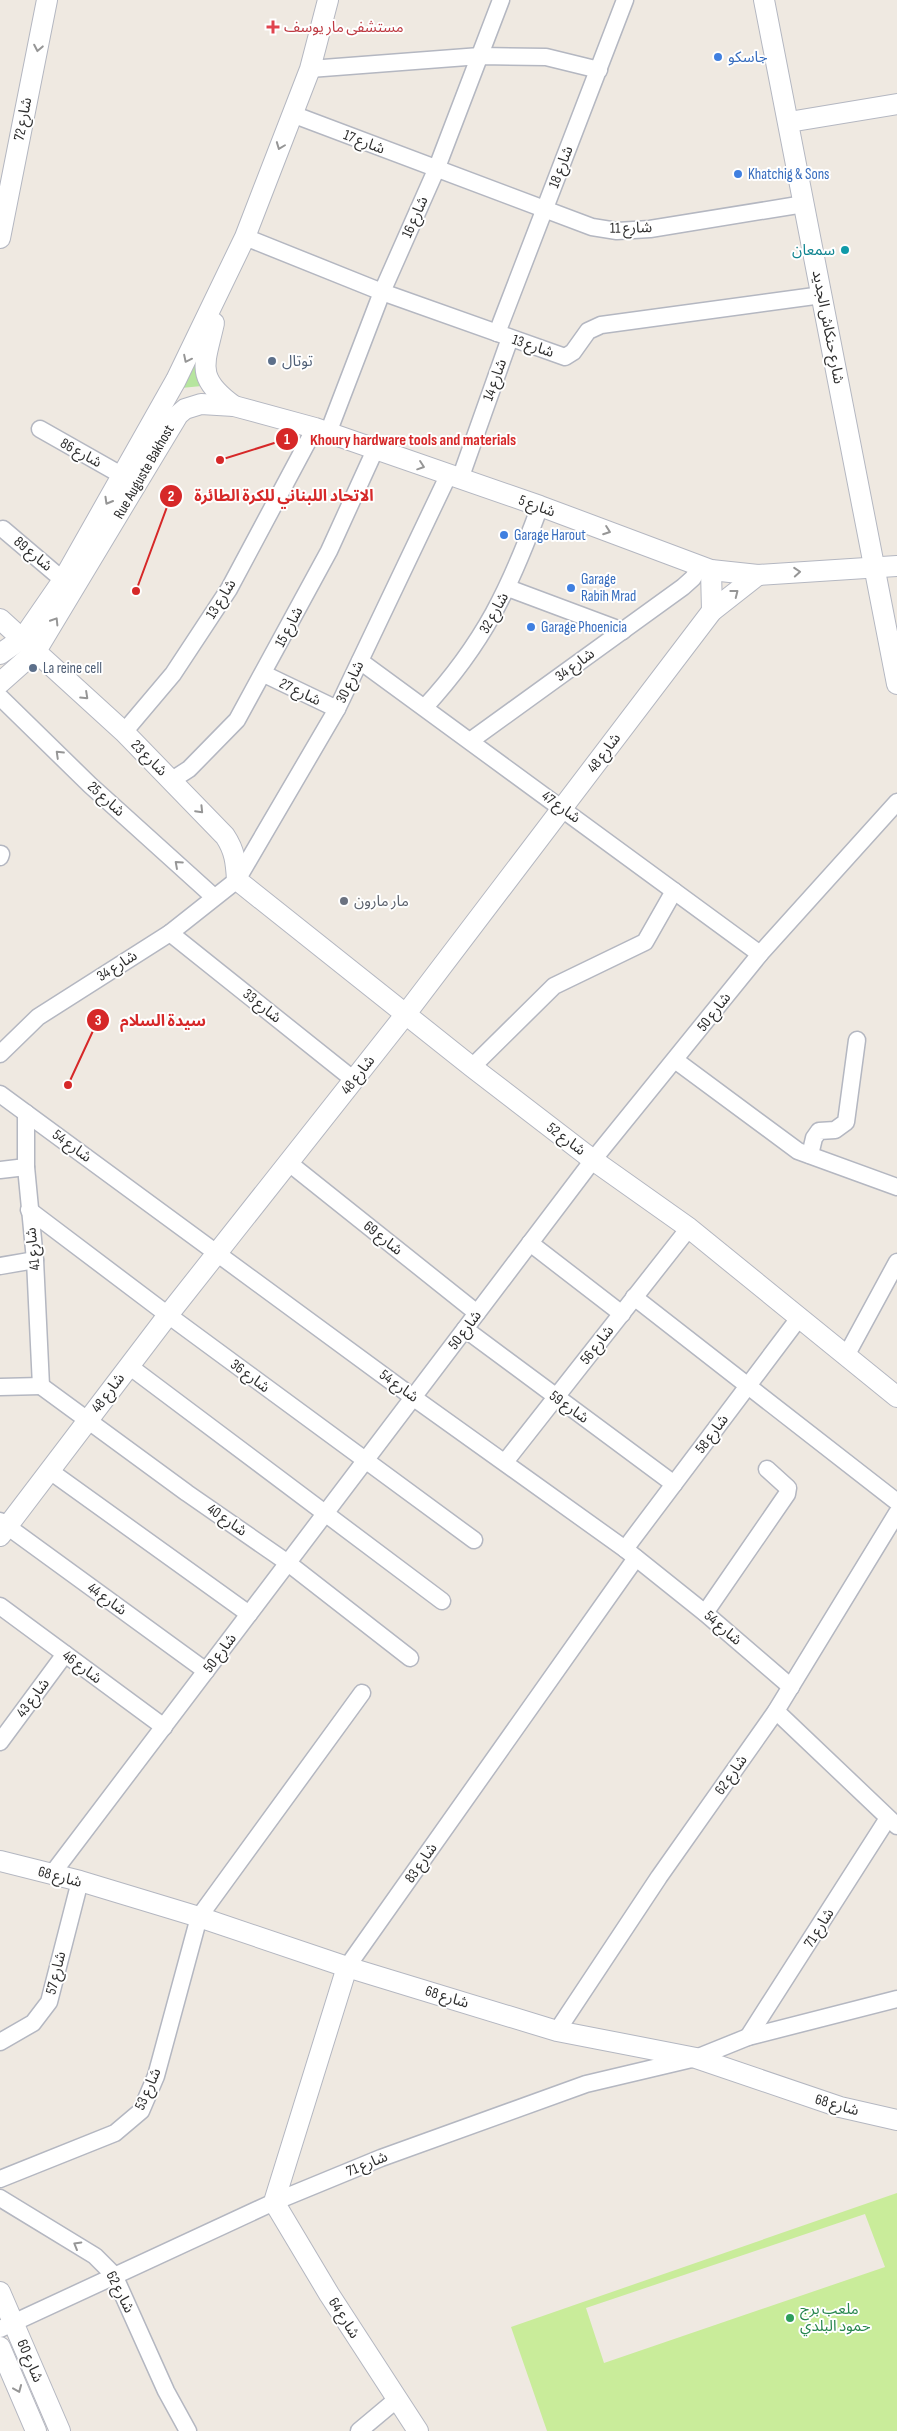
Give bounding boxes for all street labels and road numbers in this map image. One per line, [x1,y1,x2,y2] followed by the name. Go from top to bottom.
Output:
[9,95,39,143] street label: شارع 72
[340,125,388,161] street label: شارع 17
[544,143,580,191] street label: شارع 18
[397,193,434,242] street label: شارع 16
[610,218,653,240] street label: شارع 11
[806,268,848,386] street label: شارع حنكاش الجديد
[509,330,557,364] street label: شارع 13
[479,356,513,404] street label: شارع 14
[109,421,179,523] street label: Rue Auguste Bakhost
[56,434,105,474] street label: شارع 86
[515,491,558,523] street label: شارع 5
[8,532,56,577] street label: شارع 89
[202,575,242,623] street label: شارع 13
[475,589,515,638] street label: شارع 32
[271,603,309,651] street label: شارع 15
[552,644,600,687] street label: شارع 34
[332,658,370,707] street label: شارع 30
[275,674,324,712] street label: شارع 27
[583,729,627,778] street label: شارع 48
[125,736,171,782] street label: شارع 23
[82,777,129,822] street label: شارع 25
[537,786,584,829] street label: شارع 47
[93,946,142,987] street label: شارع 34
[238,985,285,1029] street label: شارع 33
[693,988,737,1037] street label: شارع 50
[337,1051,381,1100] street label: شارع 48
[542,1118,589,1162] street label: شارع 52
[47,1125,96,1168] street label: شارع 54
[358,1217,407,1261] street label: شارع 69
[21,1226,47,1271] street label: شارع 41
[444,1306,488,1355] street label: شارع 50
[576,1322,620,1370] street label: شارع 56
[225,1355,274,1399] street label: شارع 36
[374,1365,423,1408] street label: شارع 54
[87,1369,131,1418] street label: شارع 48
[544,1386,593,1429] street label: شارع 59
[691,1410,735,1459] street label: شارع 58
[202,1499,251,1542] street label: شارع 40
[82,1578,131,1621] street label: شارع 44
[699,1606,746,1651] street label: شارع 54
[199,1629,243,1678] street label: شارع 50
[57,1646,106,1690] street label: شارع 46
[12,1674,56,1723] street label: شارع 43
[710,1751,753,1800] street label: شارع 62
[400,1839,443,1888] street label: شارع 83
[35,1862,84,1894] street label: شارع 68
[800,1905,840,1952] street label: شارع 71
[42,1949,72,1997] street label: شارع 57
[422,1981,471,2015] street label: شارع 68
[130,2065,168,2114] street label: شارع 53
[812,2090,861,2122] street label: شارع 68
[344,2147,391,2183] street label: شارع 71
[100,2268,139,2317] street label: شارع 62
[322,2294,364,2343] street label: شارع 64
[11,2337,48,2386] street label: شارع 60

